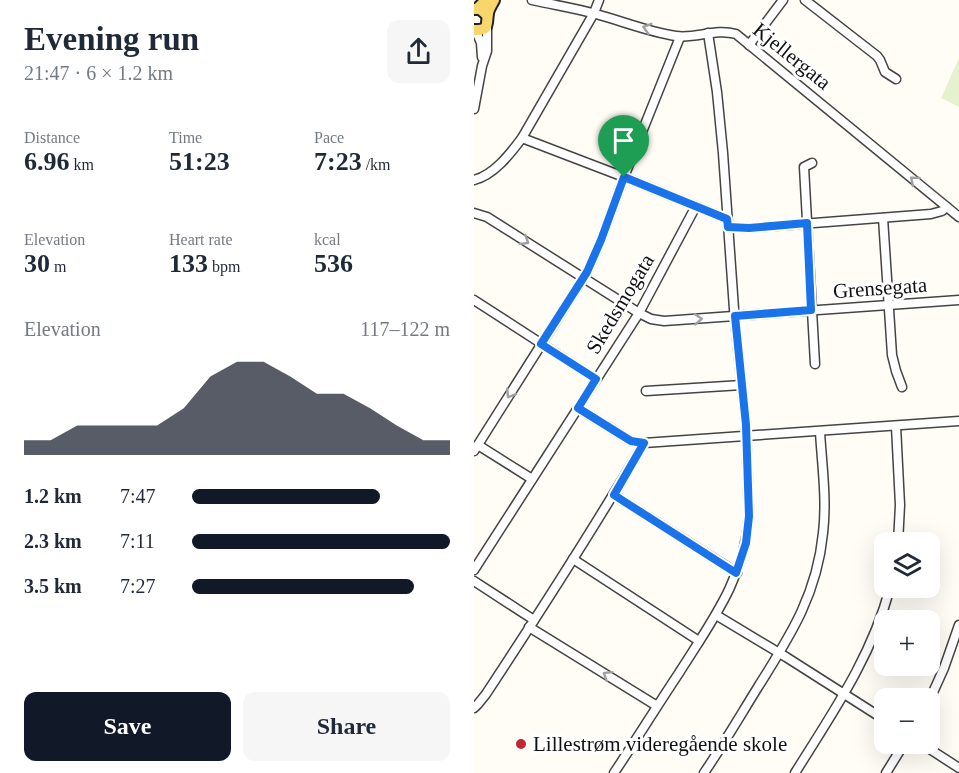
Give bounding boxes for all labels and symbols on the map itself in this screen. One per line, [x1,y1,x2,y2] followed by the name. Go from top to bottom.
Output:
[748,17,836,95] street label: Kjellergata
[642,23,652,35] one-way arrow
[598,115,649,177] pin
[910,176,921,187] one-way arrow
[518,234,529,245] one-way arrow
[581,249,659,358] street label: Skedsmogata
[832,273,929,303] street label: Grensegata
[693,312,702,325] one-way arrow
[506,387,517,398] one-way arrow
[603,672,614,683] one-way arrow
[533,732,787,756] place label: Lillestrøm videregående skole
[514,737,528,751] marker: Lillestrøm videregående skole

